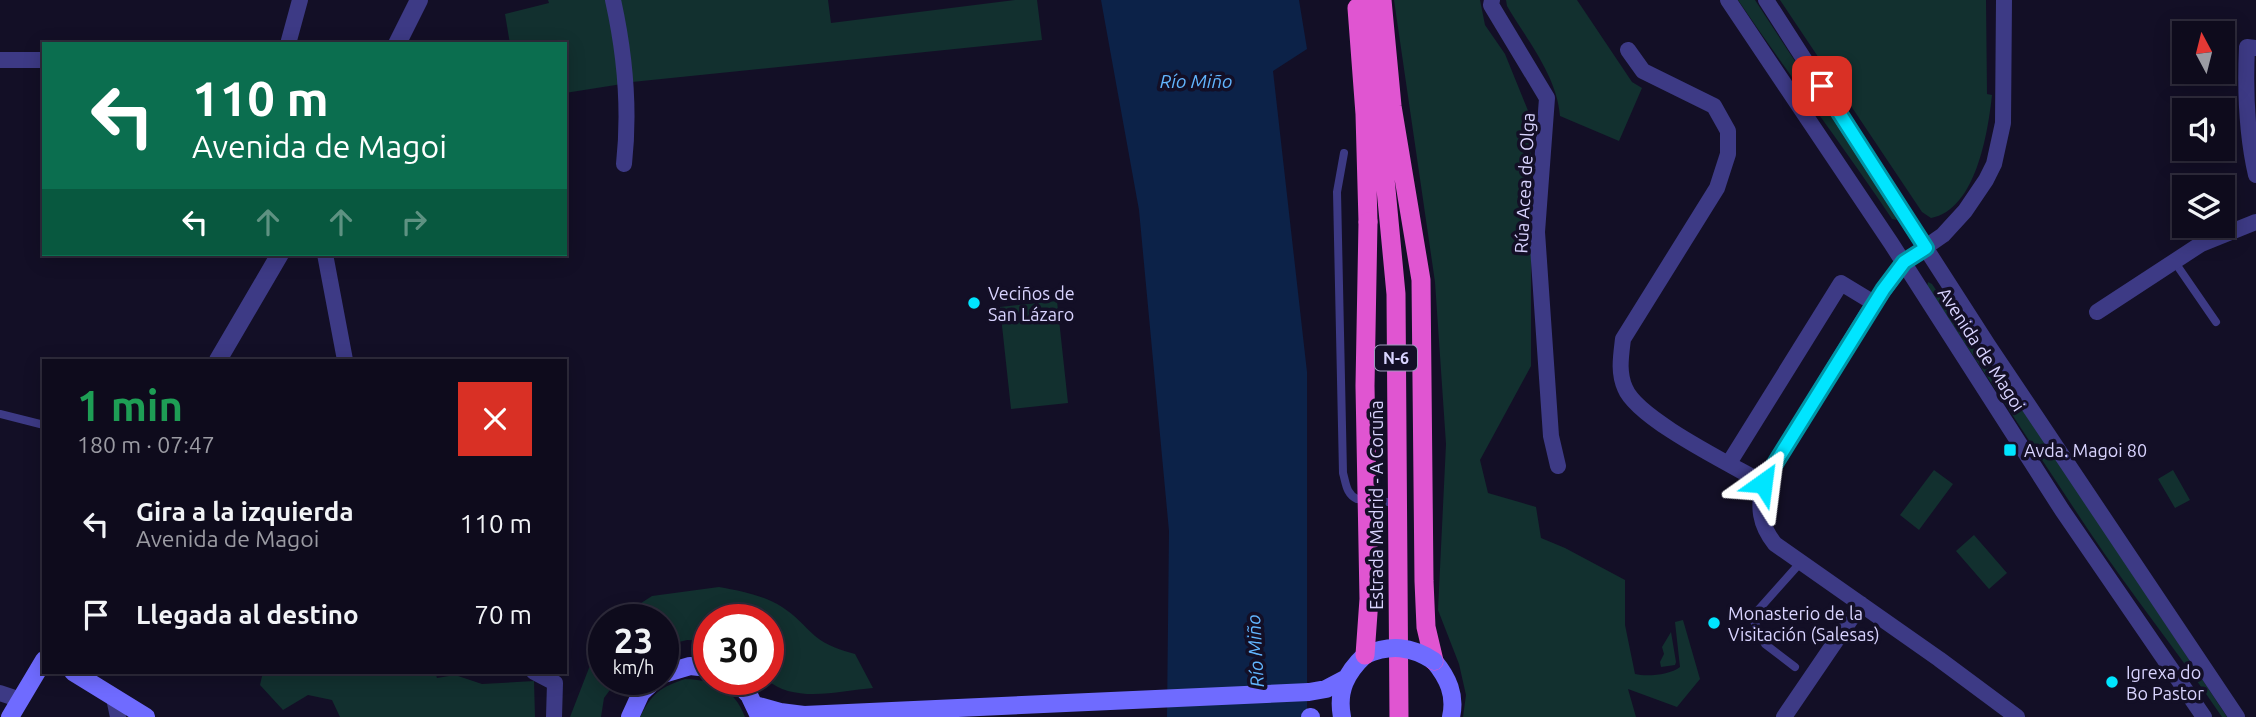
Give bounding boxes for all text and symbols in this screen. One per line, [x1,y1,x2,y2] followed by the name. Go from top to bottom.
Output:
[2172,21,2235,84] north arrow
[2172,21,2235,238] map controls
[1792,56,1852,116] pin
[1803,67,1841,105] icon: arrive
[77,70,168,161] icon: left
[192,70,329,125] text: 110 m
[1160,70,1232,92] water label: Río Miño
[2172,98,2235,161] button: sound
[1510,112,1538,254] street label: Rúa Acea de Olga
[192,128,447,164] text: Avenida de Magoi
[2172,175,2235,238] button: layers
[176,203,214,241] icon: left
[249,203,287,241] icon: ahead
[322,203,360,241] icon: ahead
[395,203,433,241] icon: right
[988,283,1075,324] place label: Veciños de San Lázaro
[1935,283,2029,415] street label: Avenida de Magoi
[966,295,982,311] marker: Veciños de San Lázaro
[1375,346,1417,370] road number: N-6
[77,382,183,429] text: 1 min
[458,382,532,456] button: close
[1366,400,1386,610] street label: Estrada Madrid - A Coruña
[77,432,215,457] text: 180 m · 07:47
[2024,440,2147,460] place label: Avda. Magoi 80
[2002,442,2018,458] marker: Avda. Magoi 80
[1726,446,1800,520] position arrow
[136,497,354,526] text: Gira a la izquierda
[77,505,115,543] icon: left
[460,509,532,538] text: 110 m
[136,526,319,551] text: Avenida de Magoi
[77,596,115,634] icon: arrive
[136,600,359,629] text: Llegada al destino
[474,600,532,629] text: 70 m
[1728,603,1880,645] place label: Monasterio de la Visitación (Salesas)
[693,604,784,695] speed limit sign: 30
[1242,614,1268,688] water label: Río Miño
[1706,615,1722,631] marker: Monasterio de la Visitación (Salesas)
[614,620,653,660] text: 23
[613,657,654,677] text: km/h
[2126,662,2204,703] place label: Igrexa do Bo Pastor
[2104,674,2120,690] marker: Igrexa do Bo Pastor

